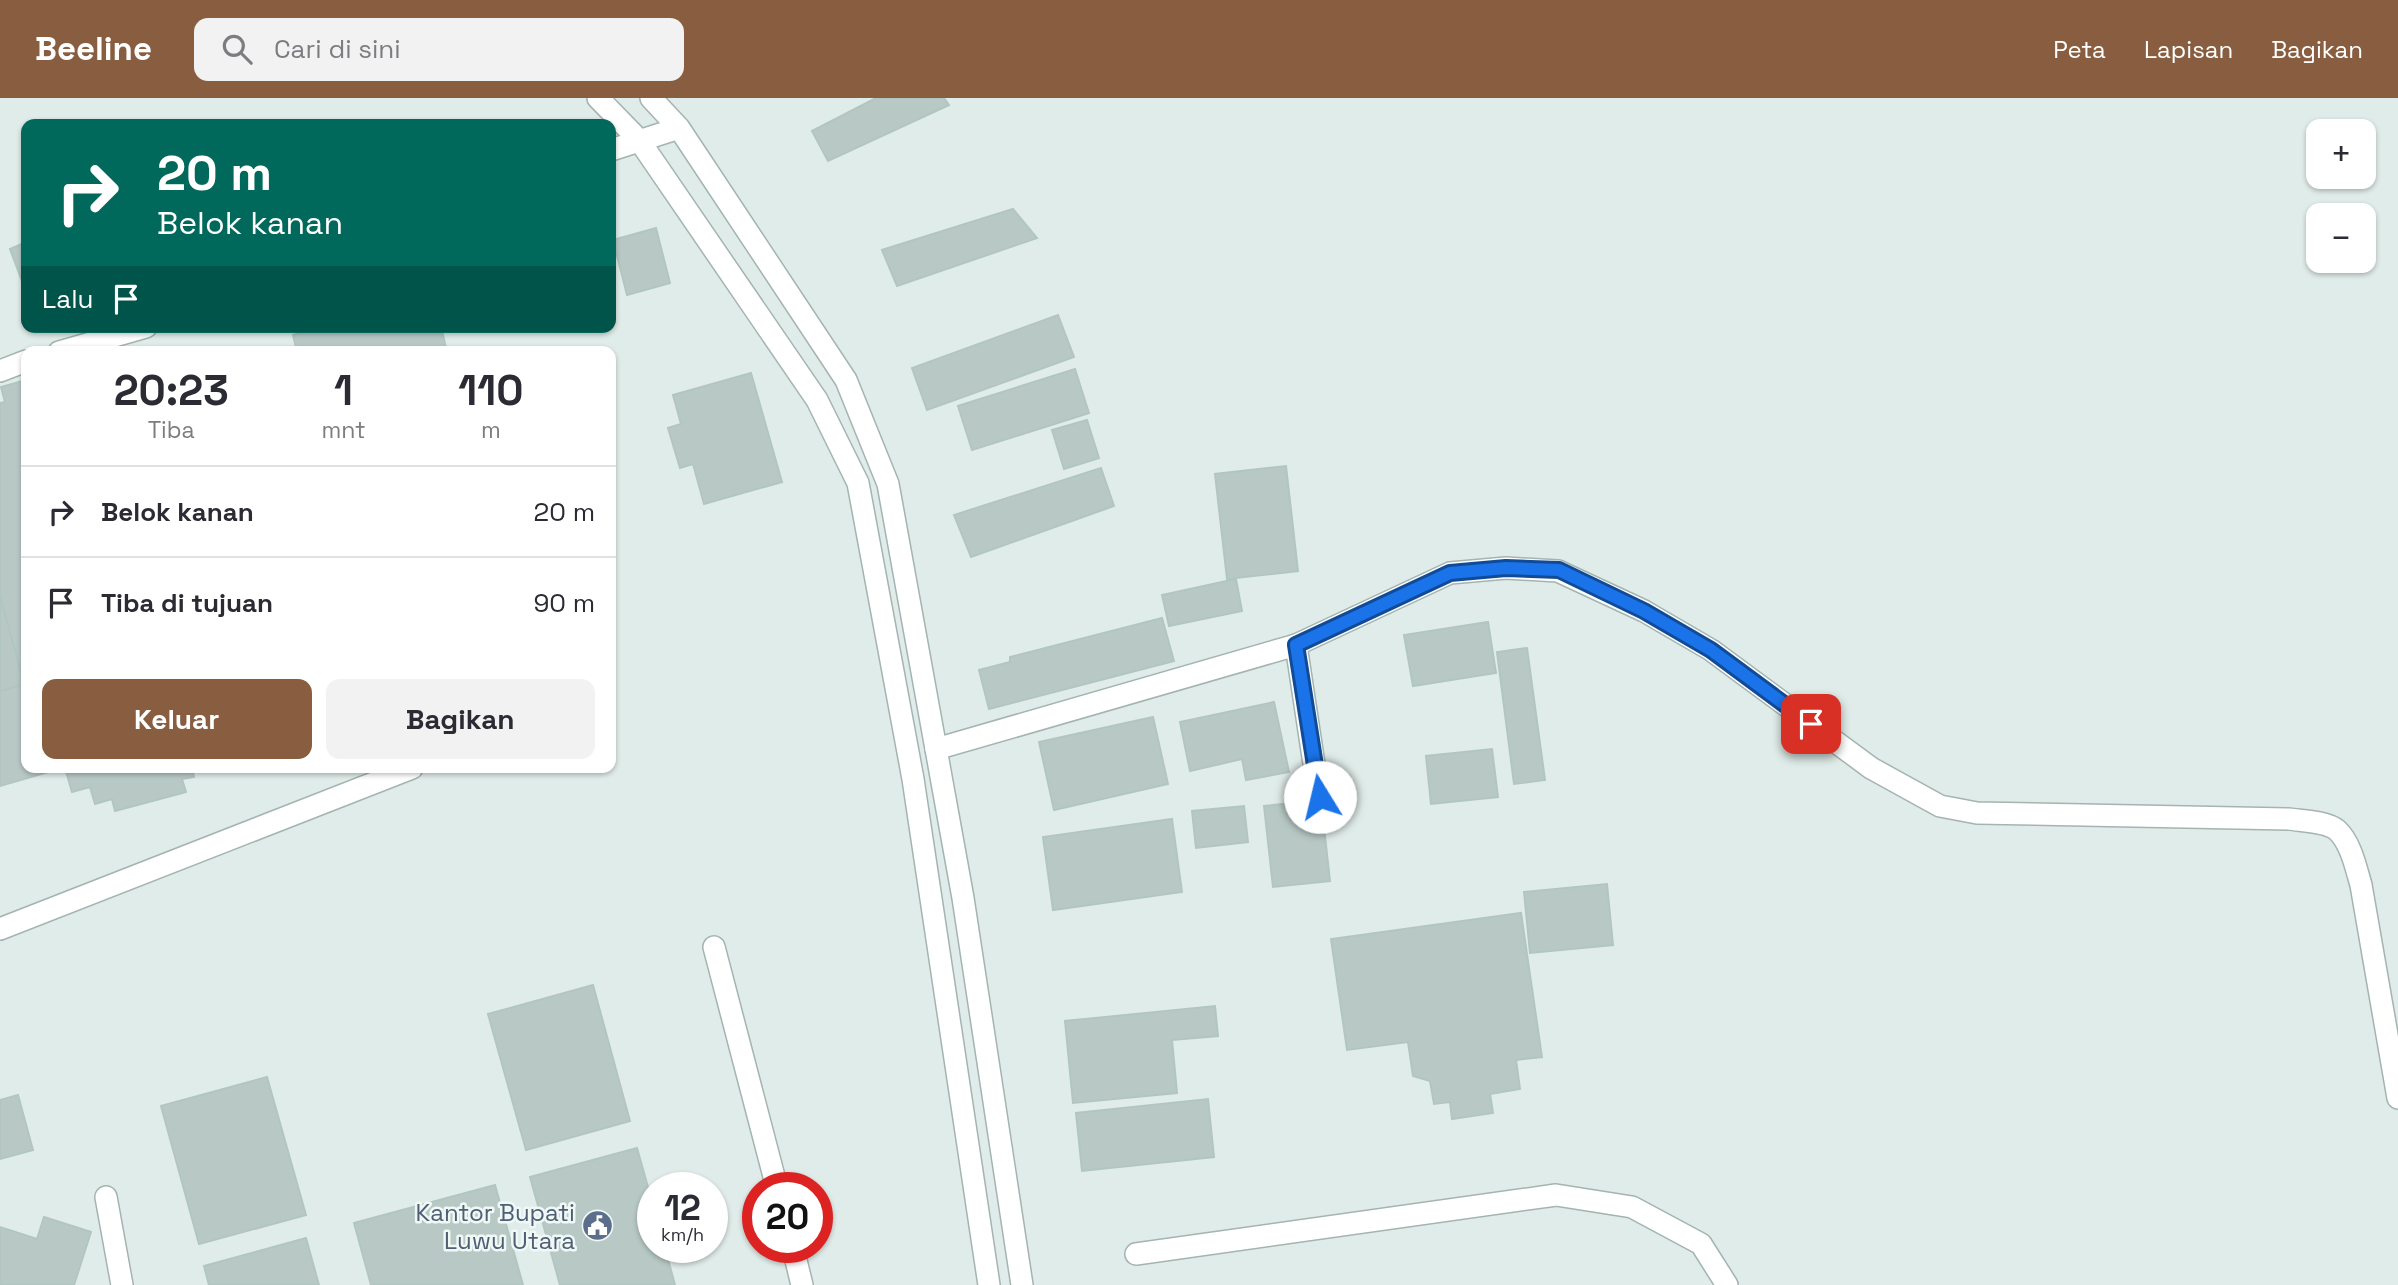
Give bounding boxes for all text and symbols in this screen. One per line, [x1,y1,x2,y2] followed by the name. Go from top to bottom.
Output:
[194,18,684,81] search box
[35,28,152,70] text: Beeline
[218,30,256,68] icon: search
[274,32,401,66] text: Cari di sini
[2053,34,2106,65] text: Peta
[2144,34,2233,65] text: Lapisan
[2271,34,2363,65] text: Bagikan
[2306,119,2376,273] map controls
[2306,119,2376,189] button: +
[157,142,272,204] text: 20 m
[42,147,133,238] icon: right
[157,203,343,243] text: Belok kanan
[2306,203,2376,273] button: −
[107,280,145,318] icon: arrive
[42,282,93,316] text: Lalu
[114,364,229,417] text: 20:23
[334,364,353,417] text: 1
[458,364,523,417] text: 110
[148,415,195,445] text: Tiba
[321,415,366,445] text: mnt
[481,415,501,445] text: m
[42,493,80,531] icon: right
[101,495,254,529] text: Belok kanan
[534,495,595,529] text: 20 m
[42,584,80,622] icon: arrive
[101,586,273,620] text: Tiba di tujuan
[533,586,595,620] text: 90 m
[42,679,312,759] button: Keluar
[326,679,595,759] button: Bagikan
[1781,694,1841,754] pin
[1792,705,1830,743] icon: arrive
[1283,760,1357,834] position arrow
[742,1172,833,1263] speed limit sign: 20
[664,1186,701,1230] text: 12
[416,1197,575,1256] place label: Kantor Bupati Luwu Utara
[581,1209,615,1243] public building icon: Kantor Bupati Luwu Utara
[661,1223,704,1246] text: km/h

